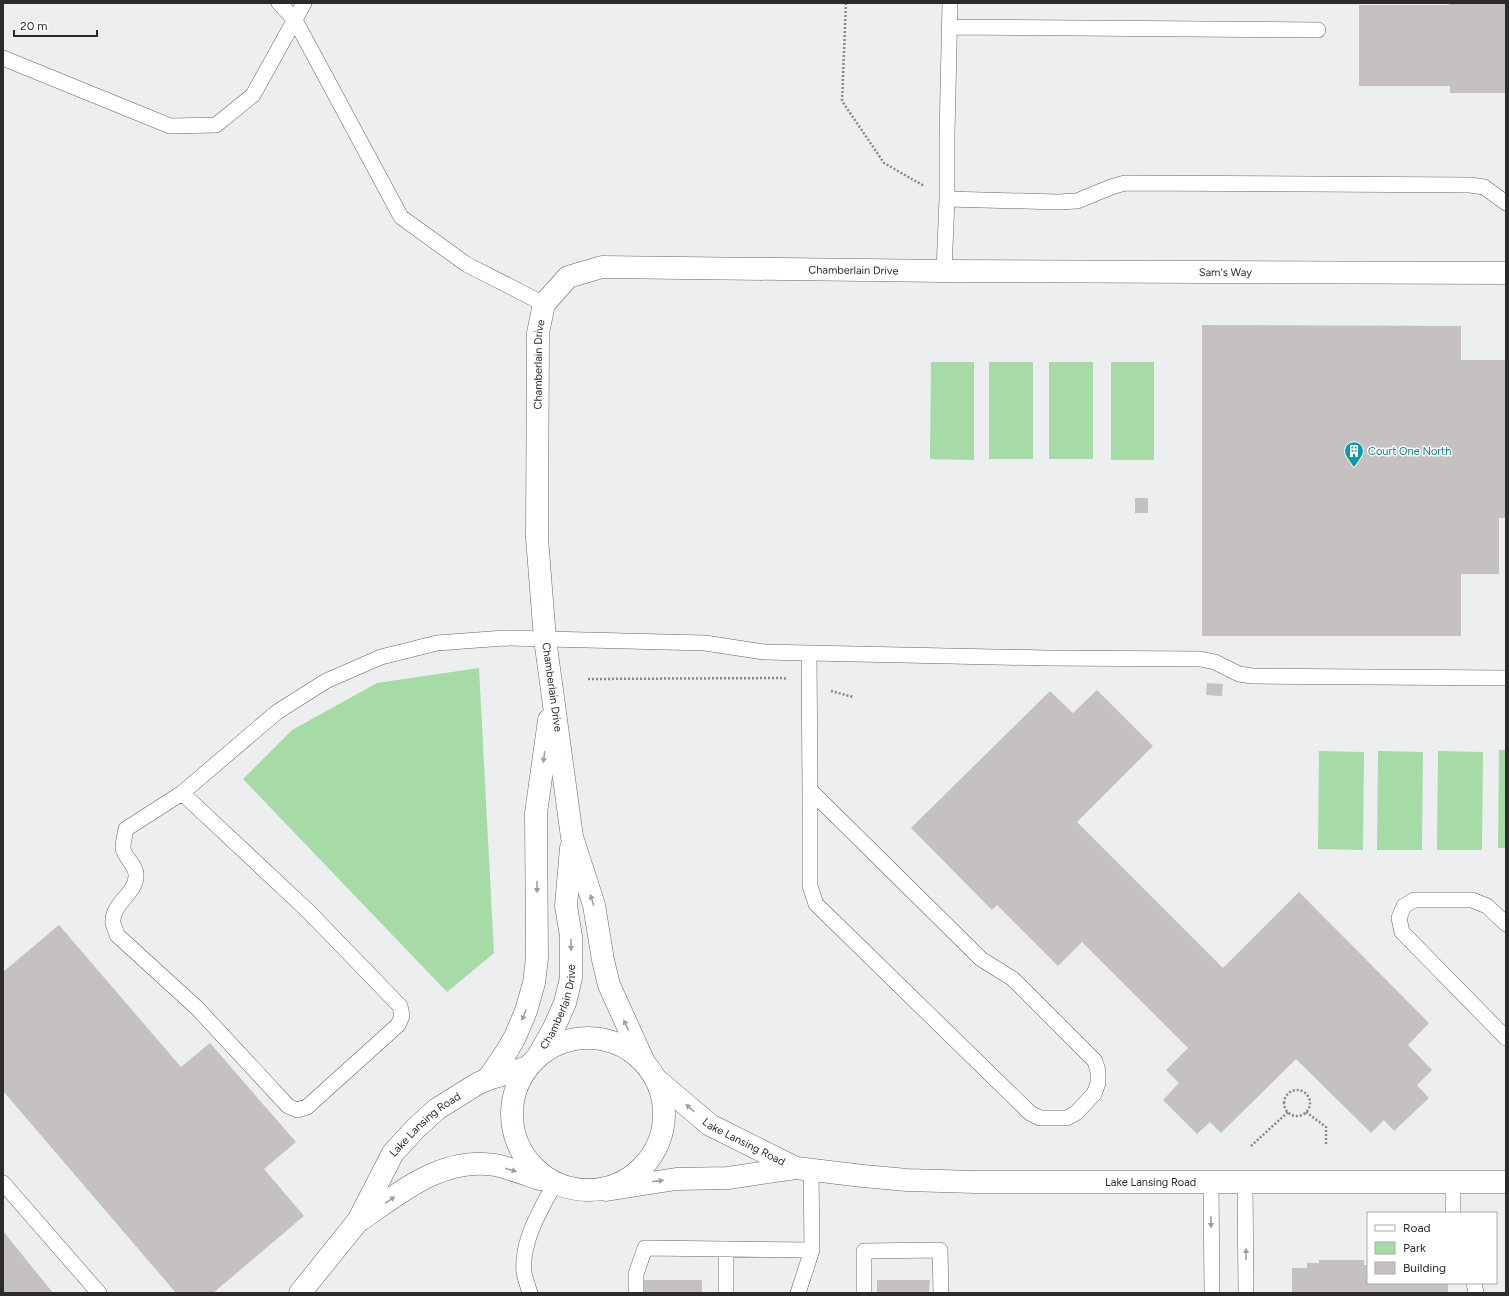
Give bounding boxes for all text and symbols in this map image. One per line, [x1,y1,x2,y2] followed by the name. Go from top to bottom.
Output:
[14,12,97,38] scale bar
[20,19,48,33] text: 20 m
[808,263,899,277] street label: Chamberlain Drive
[1199,265,1252,279] street label: Sam's Way
[531,318,547,410] street label: Chamberlain Drive
[1343,440,1365,468] building icon: Court One North
[1368,445,1451,458] place label: Court One North
[539,641,565,733] street label: Chamberlain Drive
[541,751,547,763] one-way arrow
[534,881,540,894] one-way arrow
[589,894,595,906] one-way arrow
[568,939,574,952] one-way arrow
[537,964,578,1052] street label: Chamberlain Drive
[521,1010,527,1022] one-way arrow
[623,1019,629,1030] one-way arrow
[386,1090,463,1159] street label: Lake Lansing Road
[684,1104,695,1113] one-way arrow
[700,1115,788,1168] street label: Lake Lansing Road
[505,1167,517,1173] one-way arrow
[1105,1176,1196,1189] street label: Lake Lansing Road
[652,1178,664,1184] one-way arrow
[385,1196,395,1204] one-way arrow
[1367,1212,1497,1284] legend
[1208,1216,1214,1229] one-way arrow
[1403,1221,1431,1235] text: Road
[1403,1241,1426,1255] text: Park
[1243,1247,1249,1260] one-way arrow
[1403,1261,1446,1275] text: Building

